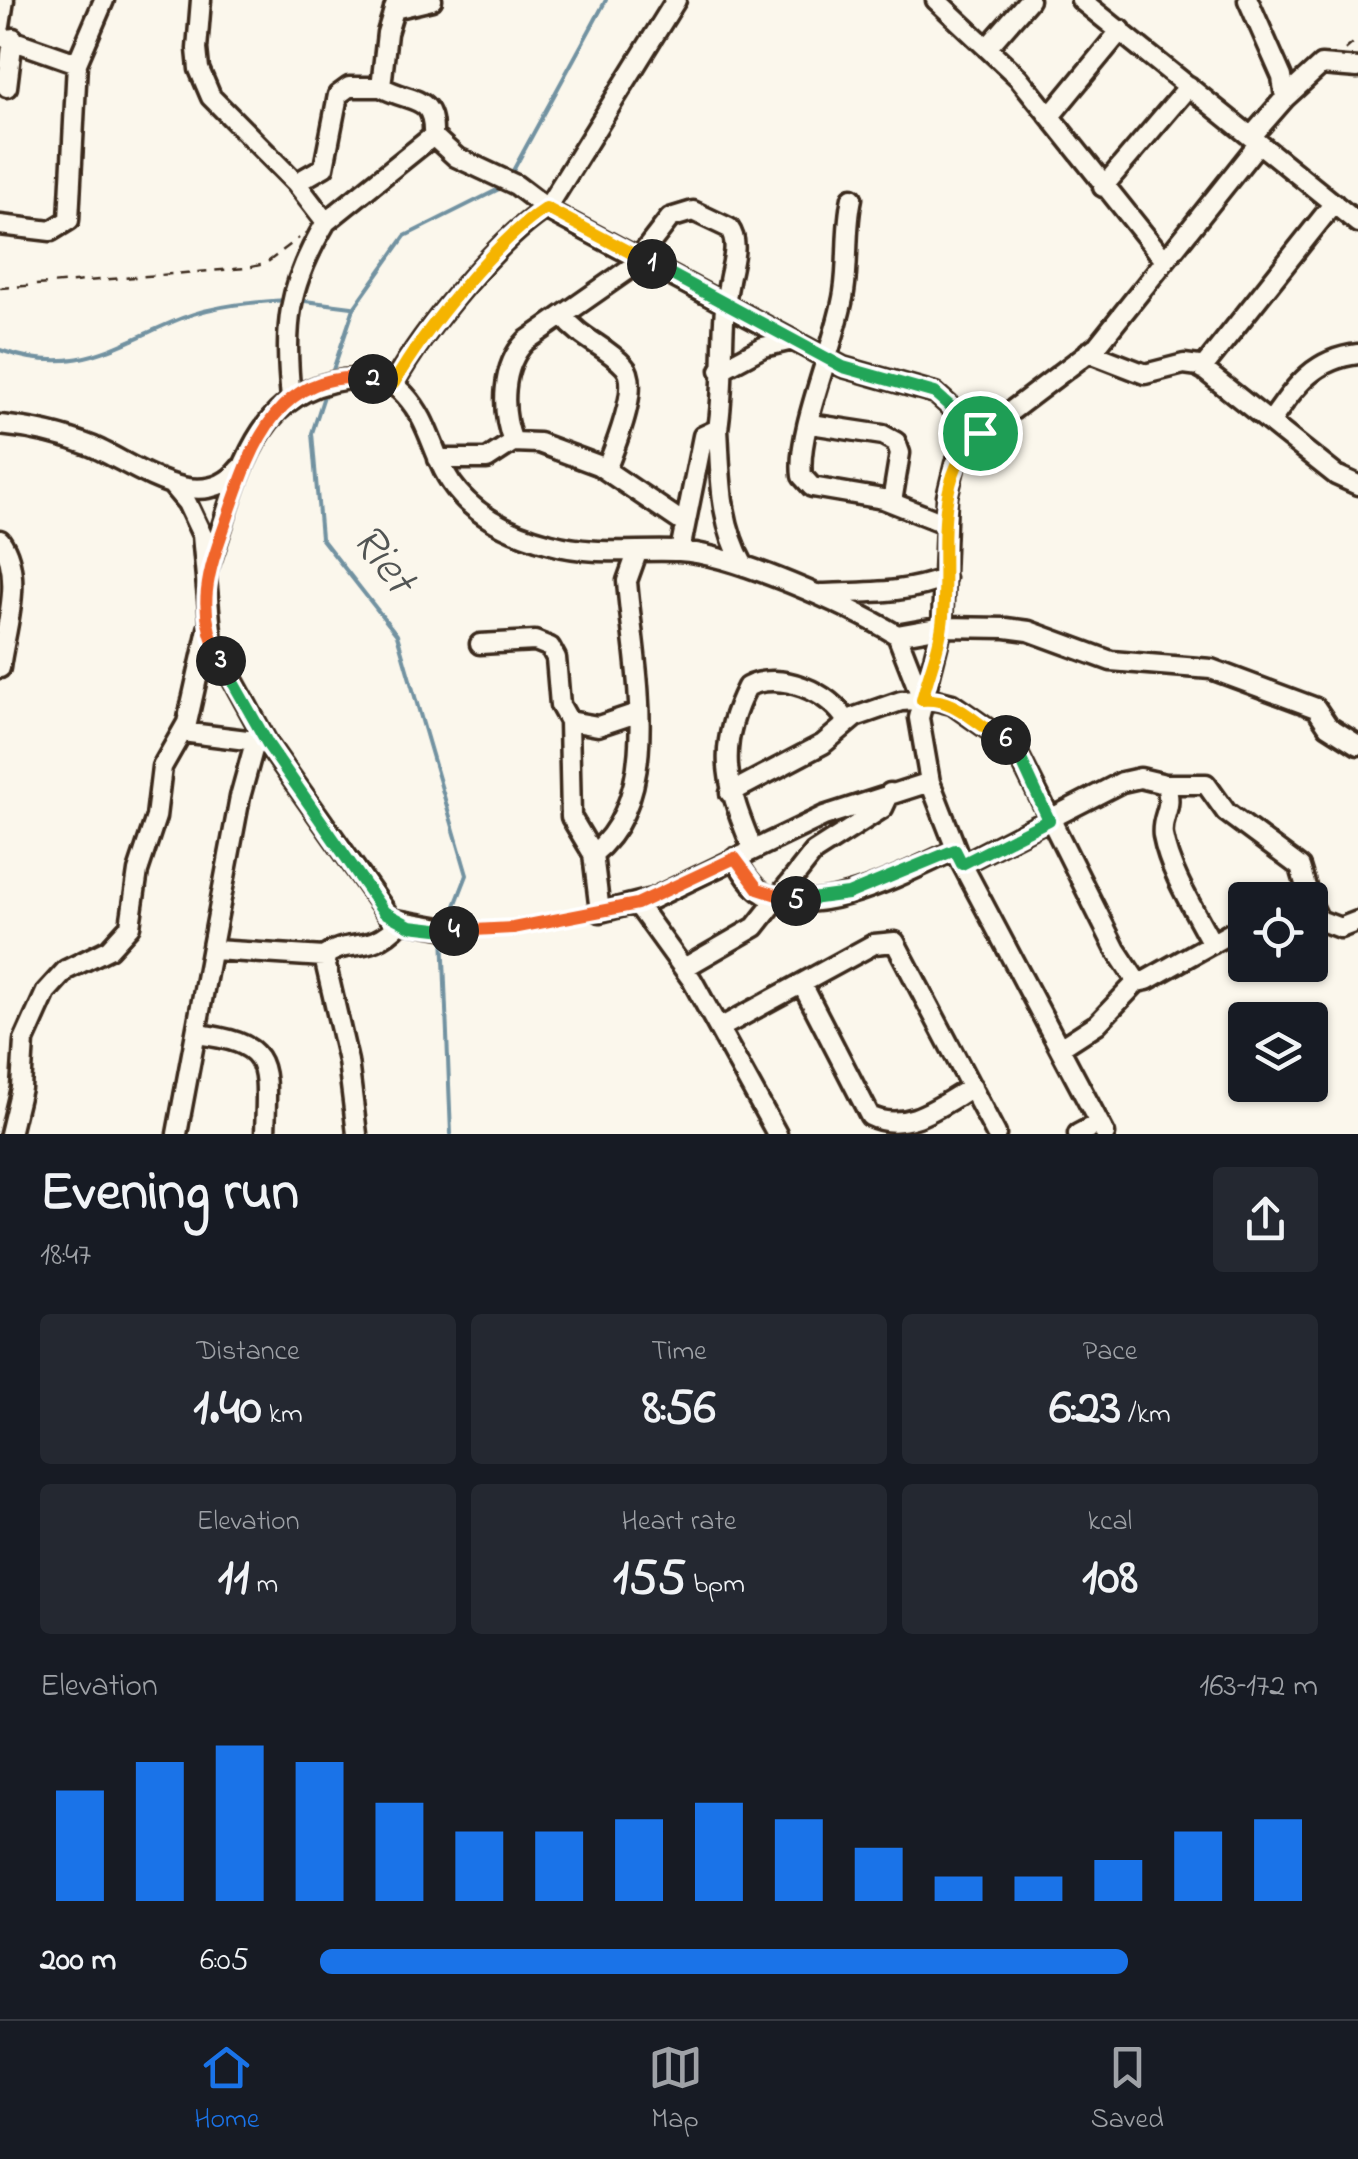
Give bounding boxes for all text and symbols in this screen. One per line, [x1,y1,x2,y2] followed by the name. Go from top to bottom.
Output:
[627,239,677,289] pin: 1
[648,243,656,284] text: 1
[348,354,398,404] pin: 2
[366,358,380,399] text: 2
[938,391,1023,476] pin
[953,406,1008,461] icon: arrive
[332,510,434,613] water label: Riet
[196,636,246,686] pin: 3
[215,640,227,681] text: 3
[981,715,1031,765] pin: 6
[1000,719,1012,760] text: 6
[771,876,821,926] pin: 5
[788,880,804,921] text: 5
[1228,882,1328,1102] map controls
[1228,882,1328,982] button: locate
[429,906,479,956] pin: 4
[448,910,460,951] text: 4
[1228,1002,1328,1102] button: layers
[40,1155,299,1235] text: Evening run
[1213,1167,1318,1272] button: share
[40,1233,91,1280] text: 18:47
[196,1332,300,1373] text: Distance
[651,1332,707,1373] text: Time
[1083,1332,1137,1373] text: Pace
[193,1373,262,1446] text: 1.40
[642,1373,716,1446] text: 8:56
[1049,1373,1121,1446] text: 6:23
[262,1395,303,1436] text: km
[1121,1395,1171,1436] text: /km
[197,1502,299,1543] text: Elevation
[622,1502,736,1543] text: Heart rate
[1088,1502,1132,1543] text: kcal
[218,1543,250,1616] text: 11
[613,1543,686,1616] text: 155
[1082,1543,1138,1616] text: 108
[250,1565,278,1606] text: m
[686,1565,745,1606] text: bpm
[40,1664,158,1711] text: Elevation
[1199,1664,1318,1711] text: 163–172 m
[40,1938,116,1985] text: 200 m
[200,1938,249,1985] text: 6:05
[194,2040,259,2141] tab: Home
[648,2040,703,2141] tab: Map
[1091,2040,1164,2141] tab: Saved

